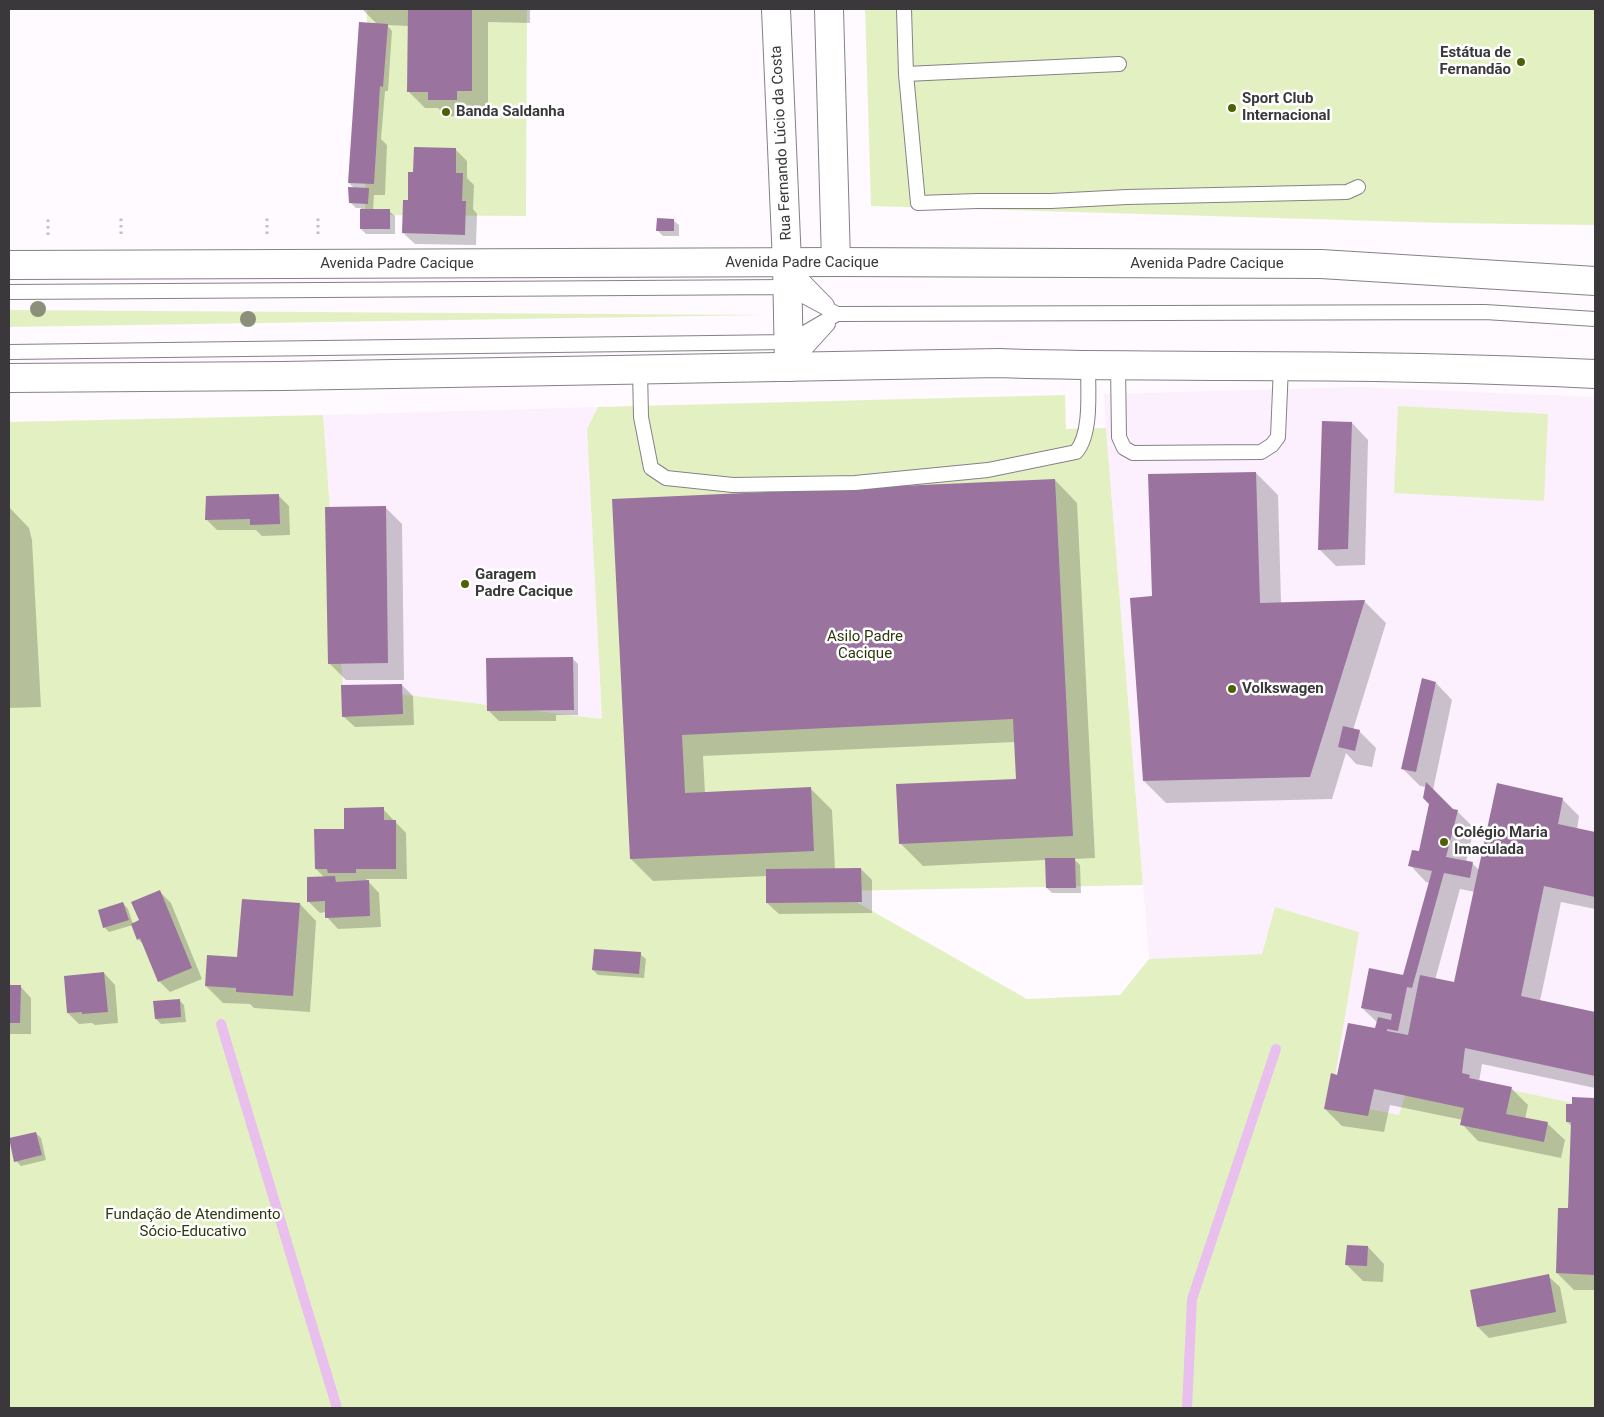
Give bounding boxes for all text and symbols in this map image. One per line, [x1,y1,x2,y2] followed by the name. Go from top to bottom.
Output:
[1440,44,1511,79] place label: Estátua de Fernandão
[768,45,796,241] street label: Rua Fernando Lúcio da Costa
[1515,56,1527,68] marker: Estátua de Fernandão
[1242,90,1331,125] place label: Sport Club Internacional
[1226,102,1238,114] marker: Sport Club Internacional
[456,103,565,121] place label: Banda Saldanha
[440,106,452,118] marker: Banda Saldanha
[725,254,879,272] street label: Avenida Padre Cacique
[320,255,474,273] street label: Avenida Padre Cacique
[1130,255,1284,273] street label: Avenida Padre Cacique
[475,566,573,601] place label: Garagem Padre Cacique
[459,578,471,590] marker: Garagem Padre Cacique
[827,628,903,663] park label: Asilo Padre Cacique
[1242,680,1324,698] place label: Volkswagen
[1226,683,1238,695] marker: Volkswagen
[1454,824,1548,859] place label: Colégio Maria Imaculada
[1438,836,1450,848] marker: Colégio Maria Imaculada
[105,1206,281,1241] park label: Fundação de Atendimento Sócio-Educativo

